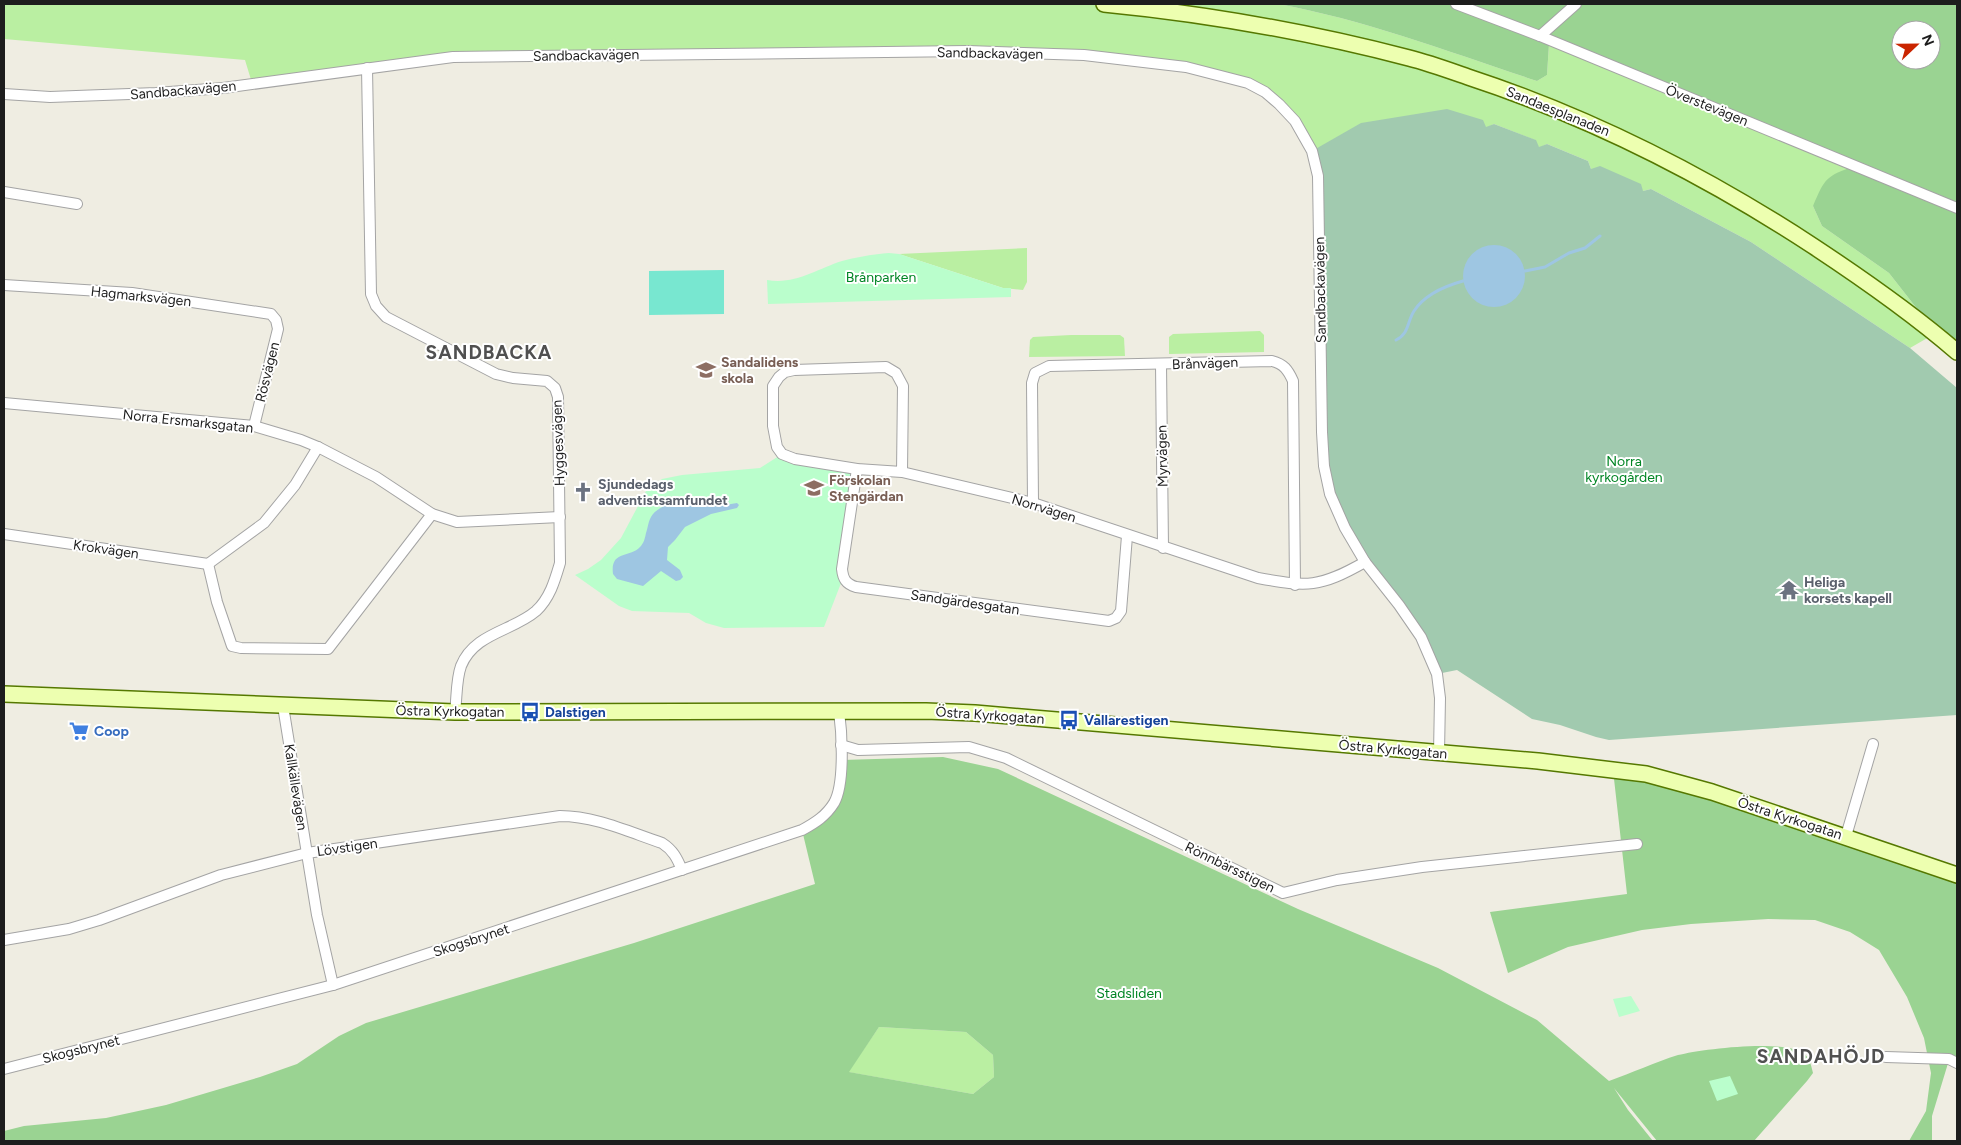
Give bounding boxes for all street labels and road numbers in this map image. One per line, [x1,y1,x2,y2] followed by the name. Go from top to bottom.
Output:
[937,44,1044,63] street label: Sandbackavägen
[533,46,640,65] street label: Sandbackavägen
[129,77,237,104] street label: Sandbackavägen
[1663,81,1751,130] street label: Överstevägen
[1504,83,1612,140] street label: Sandaesplanaden
[1311,236,1330,343] street label: Sandbackavägen
[90,283,192,310] street label: Hagmarksvägen
[252,340,283,404] street label: Rösvägen
[1172,354,1239,373] street label: Brånvägen
[548,399,569,486] street label: Hyggesvägen
[122,406,254,437] street label: Norra Ersmarksgatan
[1153,425,1172,487] street label: Myrvägen
[1010,491,1078,526] street label: Norrvägen
[72,536,140,563] street label: Krokvägen
[909,586,1021,619] street label: Sandgärdesgatan
[395,702,505,721] street label: Östra Kyrkogatan
[935,703,1045,728] street label: Östra Kyrkogatan
[1338,736,1448,763] street label: Östra Kyrkogatan
[280,743,311,832] street label: Kallkällevägen
[1735,794,1844,843] street label: Östra Kyrkogatan
[316,835,379,860] street label: Lövstigen
[1182,838,1278,897] street label: Rönnbärsstigen
[431,920,511,961] street label: Skogsbrynet
[41,1032,122,1067] street label: Skogsbrynet

